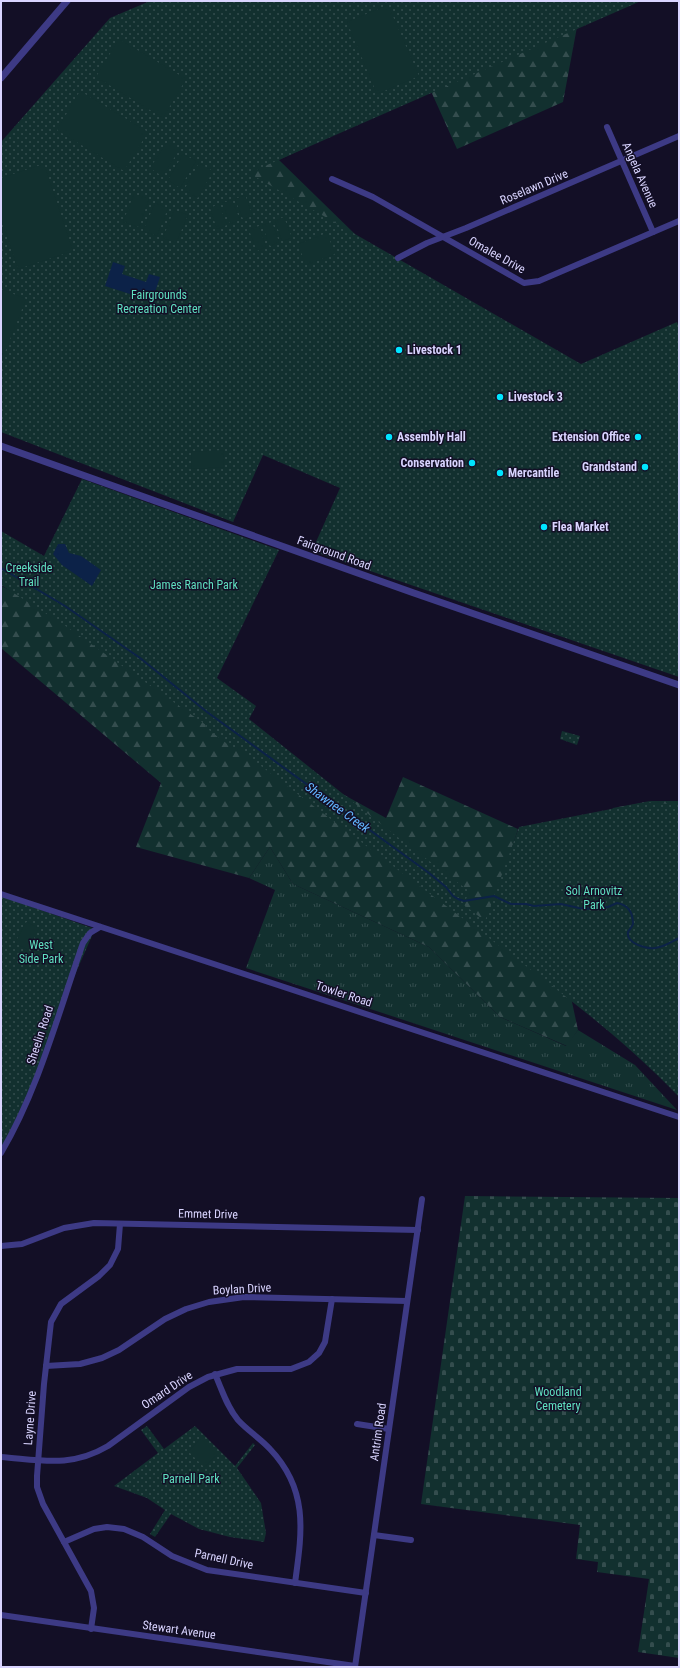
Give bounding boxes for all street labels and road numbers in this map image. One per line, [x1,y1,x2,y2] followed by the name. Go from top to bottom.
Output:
[619,140,661,210] street label: Angela Avenue
[498,166,570,208] street label: Roselawn Drive
[466,234,528,276] street label: Omalee Drive
[295,533,373,573] street label: Fairground Road
[314,978,374,1010] street label: Towler Road
[24,1004,56,1066] street label: Sheelin Road
[178,1206,238,1222] street label: Emmet Drive
[212,1280,272,1298] street label: Boylan Drive
[139,1368,195,1412] street label: Omard Drive
[21,1390,39,1446] street label: Layne Drive
[367,1402,389,1462] street label: Antrim Road
[193,1546,255,1572] street label: Parnell Drive
[142,1618,217,1642] street label: Stewart Avenue

